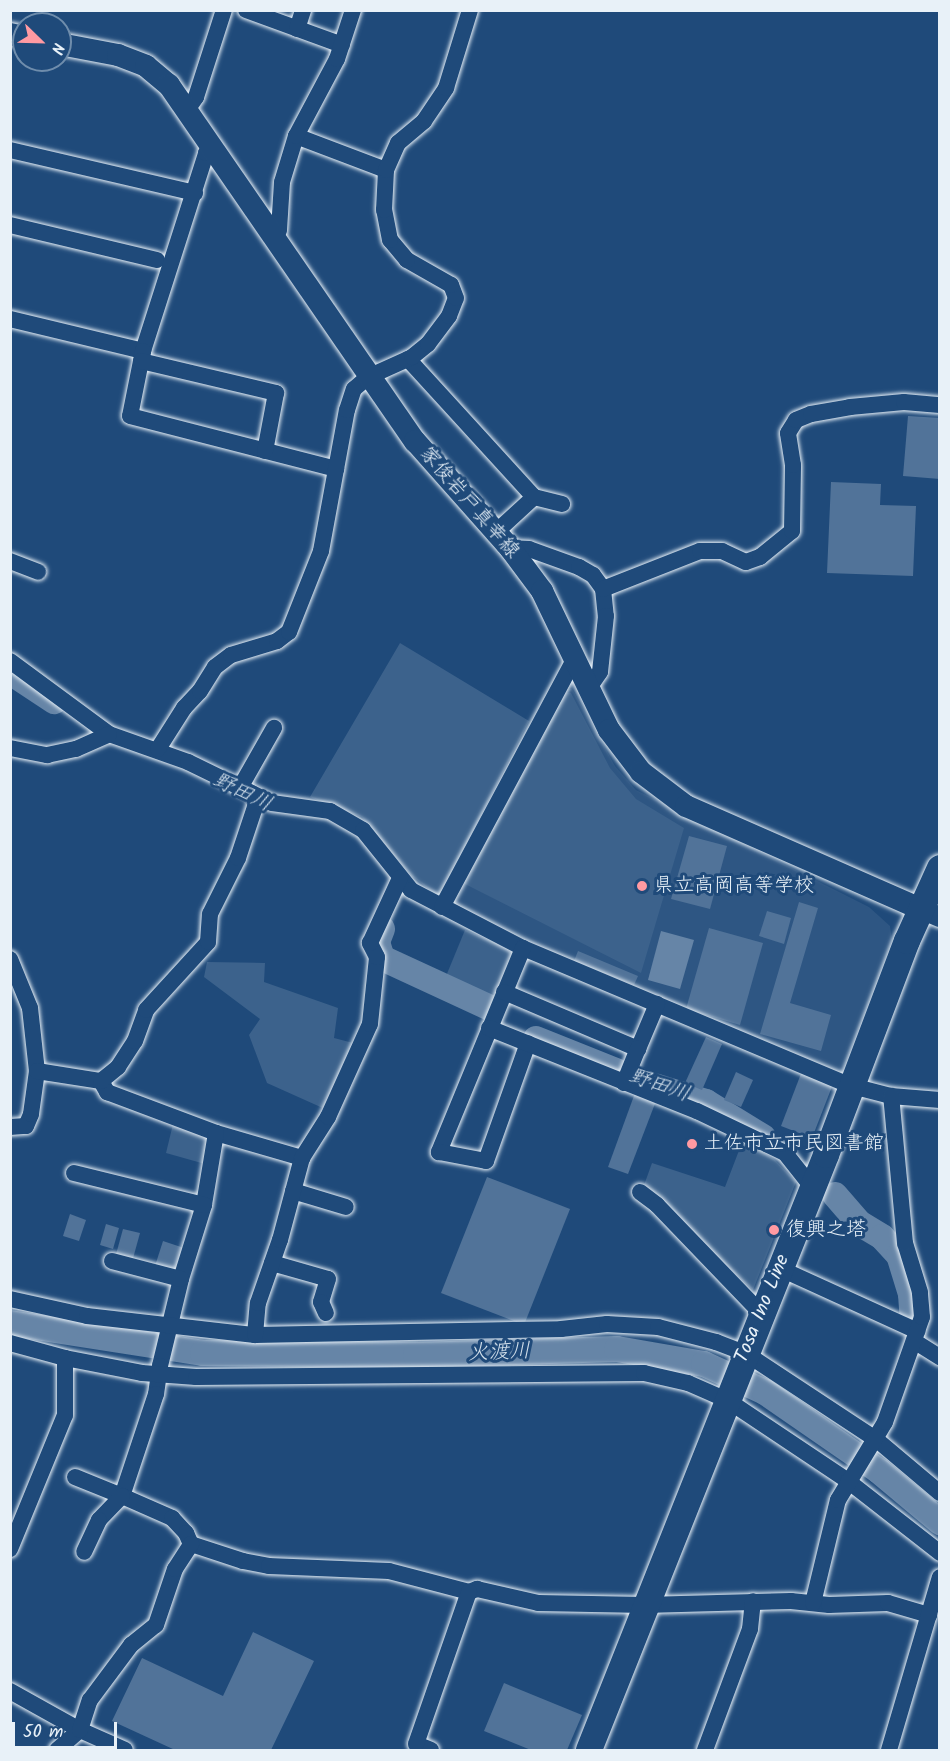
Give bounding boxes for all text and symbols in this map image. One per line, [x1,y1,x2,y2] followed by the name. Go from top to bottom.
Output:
[12,12,72,72] north arrow
[44,39,71,58] text: N
[414,442,524,564] street label: 家俊岩戸真幸線
[208,768,276,818] water label: 野田川
[654,874,814,898] place label: 県立高岡高等学校
[635,879,649,893] marker: 県立高岡高等学校
[625,1064,693,1108] water label: 野田川
[704,1132,884,1156] place label: 土佐市立市民図書館
[685,1137,699,1151] marker: 土佐市立市民図書館
[786,1218,866,1242] place label: 復興之塔
[767,1223,781,1237] marker: 復興之塔
[730,1251,796,1367] street label: Tosa Ino Line
[467,1339,531,1367] water label: 火渡川
[15,1710,120,1748] scale bar
[23,1718,63,1747] text: 50 m

